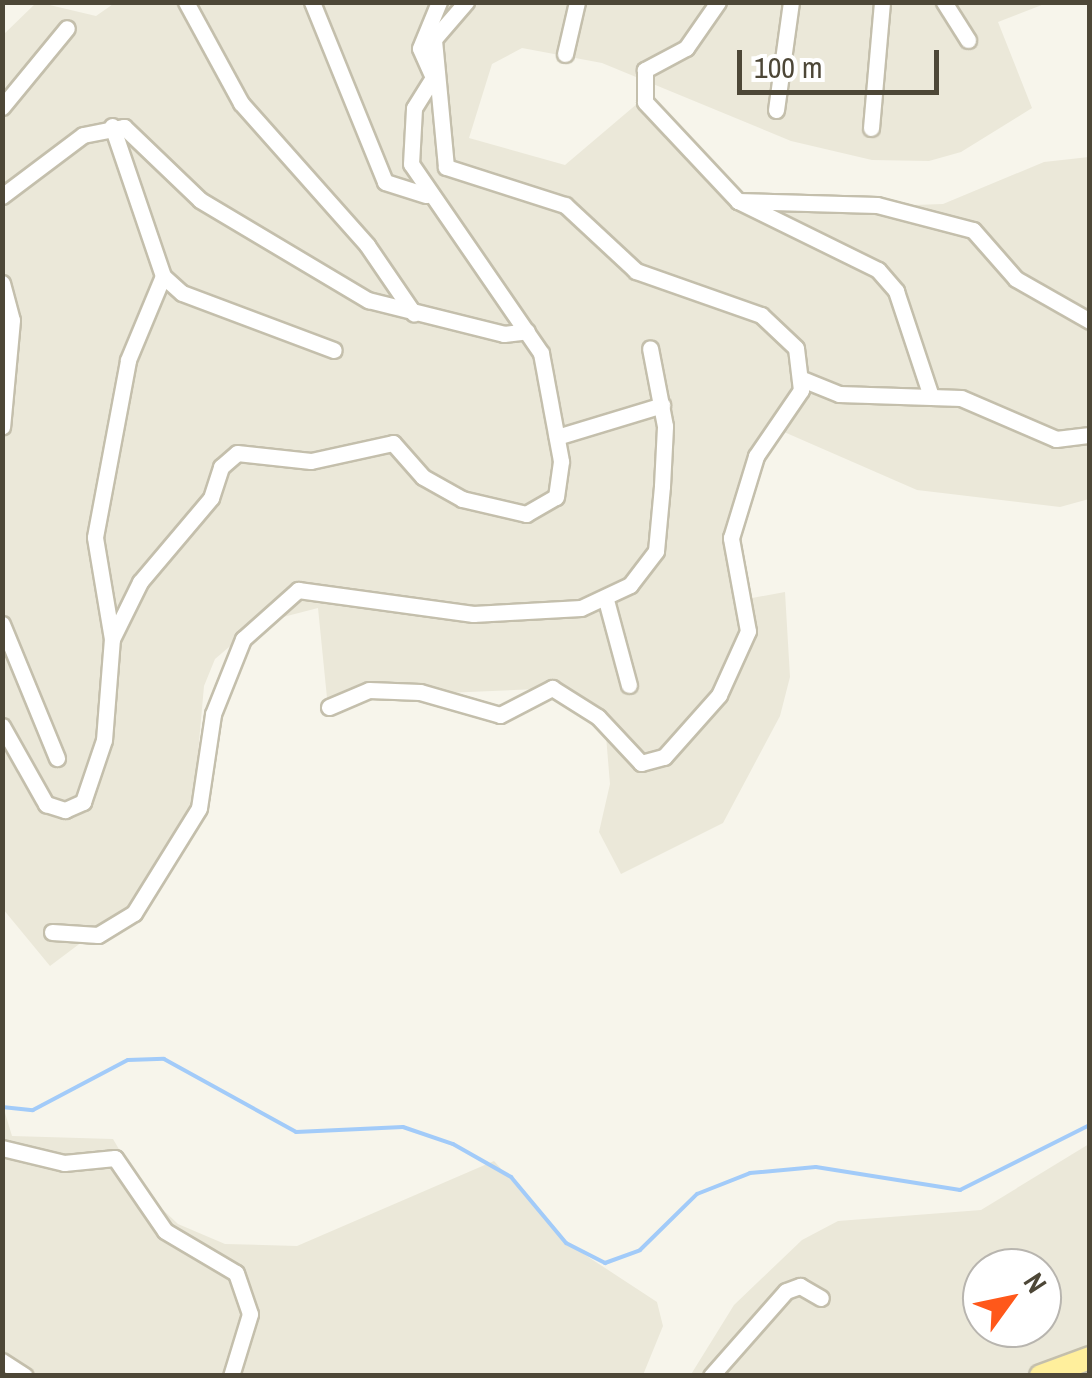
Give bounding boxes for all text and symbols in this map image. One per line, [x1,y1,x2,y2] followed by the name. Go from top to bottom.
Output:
[742,30,944,92] scale bar
[754,47,822,87] text: 100 m
[962,1248,1062,1348] north arrow
[1015,1265,1056,1300] text: N

